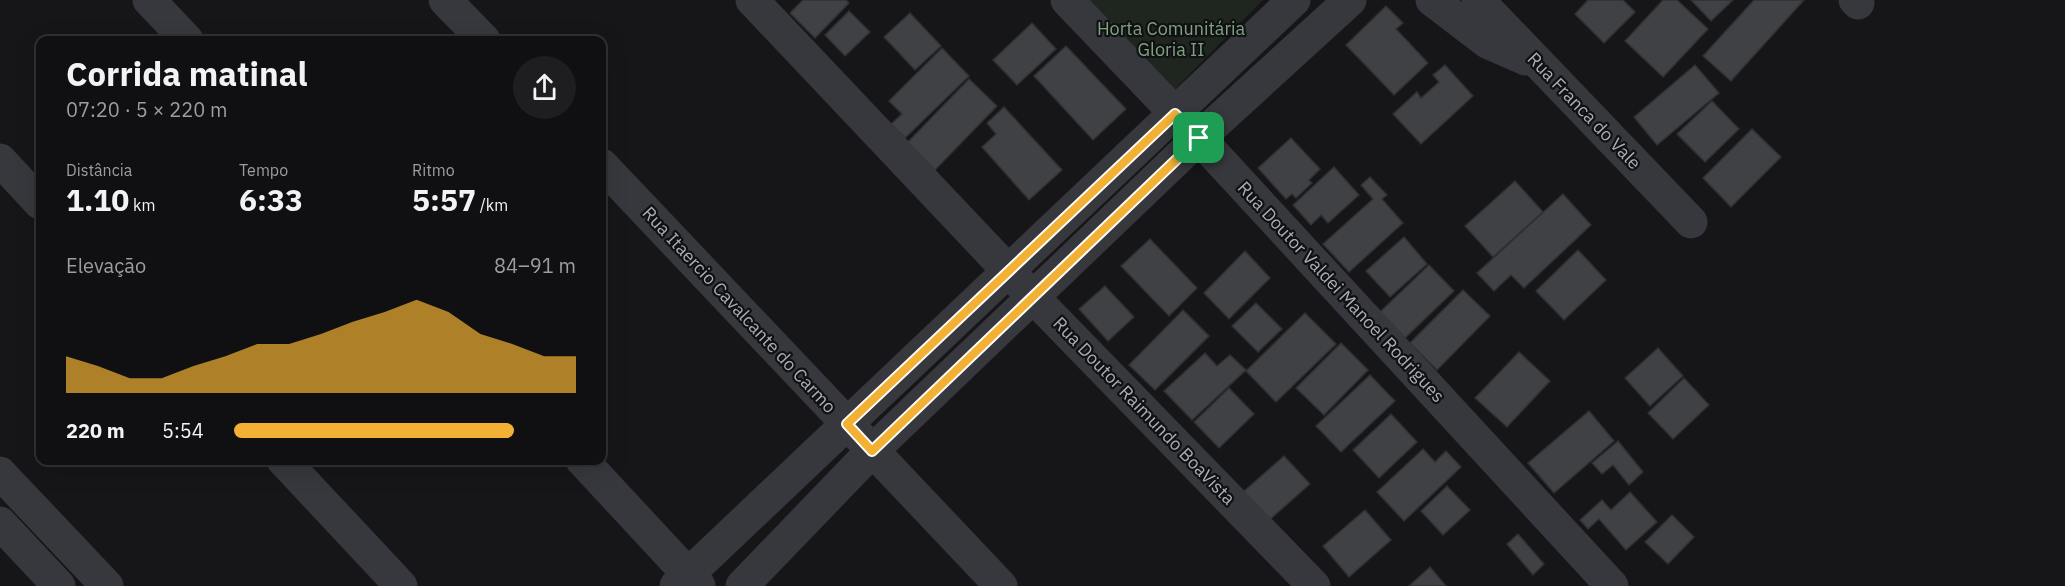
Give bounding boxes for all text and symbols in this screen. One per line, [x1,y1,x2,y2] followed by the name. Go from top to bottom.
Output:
[1097,17,1246,61] park label: Horta Comunitária Gloria II
[1523,47,1646,174] street label: Rua Franca do Vale
[66,52,307,95] text: Corrida matinal
[513,56,576,119] button: share
[66,96,227,123] text: 07:20 · 5 × 220 m
[1173,112,1224,163] pin
[1182,121,1215,154] icon: arrive
[66,160,132,180] text: Distância
[239,160,288,180] text: Tempo
[412,160,455,180] text: Ritmo
[1233,176,1450,407] street label: Rua Doutor Valdei Manoel Rodrigues
[66,180,129,219] text: 1.10
[239,180,303,219] text: 6:33
[412,180,476,219] text: 5:57
[129,195,156,215] text: km
[476,195,508,215] text: /km
[637,202,841,418] street label: Rua Itaercio Cavalcante do Carmo
[66,252,146,279] text: Elevação
[494,252,576,279] text: 84–91 m
[1048,312,1241,510] street label: Rua Doutor Raimundo BoaVista
[66,417,125,444] text: 220 m
[162,417,204,444] text: 5:54

